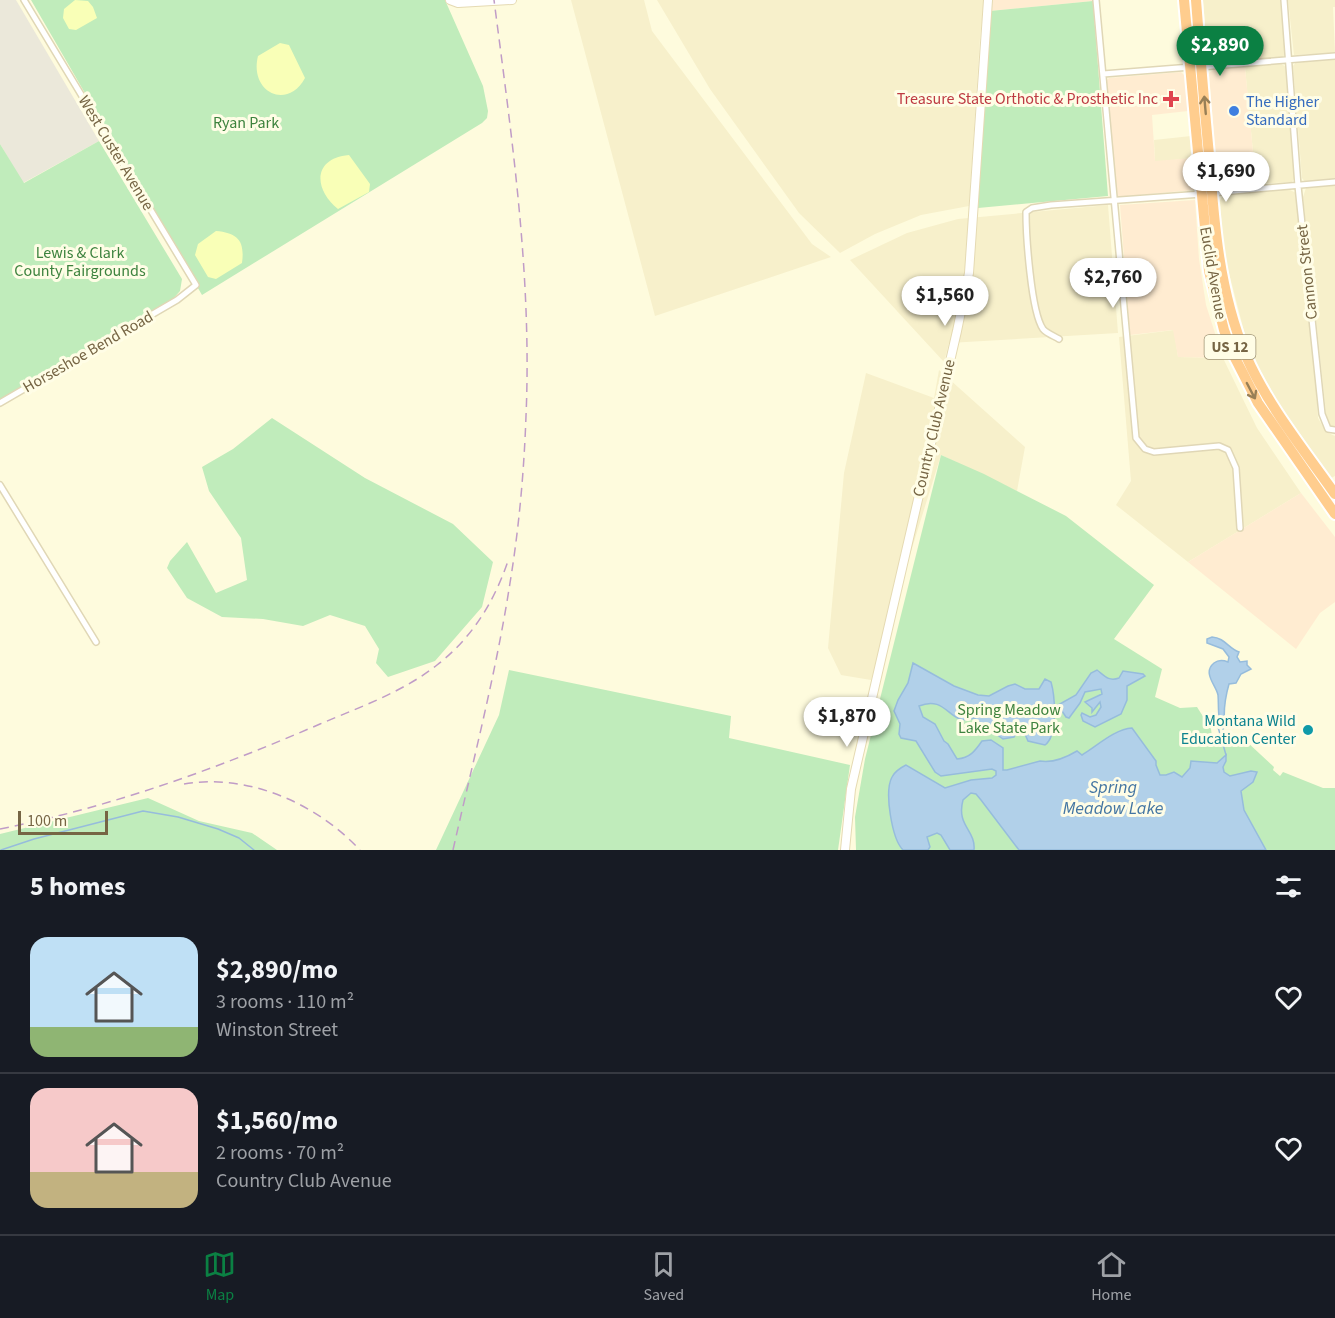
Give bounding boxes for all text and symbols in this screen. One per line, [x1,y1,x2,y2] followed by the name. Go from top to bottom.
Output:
[1171,26,1269,77] pin: $2,890
[1191,31,1249,59] text: $2,890
[897,88,1158,110] place label: Treasure State Orthotic & Prosthetic Inc
[1162,90,1180,108] marker: Treasure State Orthotic & Prosthetic Inc
[73,91,159,215] street label: West Custer Avenue
[1246,91,1319,131] place label: The Higher Standard
[1199,95,1210,115] one-way arrow
[1227,104,1241,118] marker: The Higher Standard
[213,112,279,134] park label: Ryan Park
[1177,152,1275,203] pin: $1,690
[1197,157,1255,185] text: $1,690
[1291,223,1323,321] street label: Cannon Street
[1194,225,1232,321] street label: Euclid Avenue
[14,242,146,282] park label: Lewis & Clark County Fairgrounds
[1064,258,1162,309] pin: $2,760
[1084,263,1142,291] text: $2,760
[896,276,994,327] pin: $1,560
[916,281,974,309] text: $1,560
[19,306,157,398] street label: Horseshoe Bend Road
[1204,335,1256,359] road number: US 12
[907,357,961,499] street label: Country Club Avenue
[1246,382,1257,400] one-way arrow
[798,697,896,748] pin: $1,870
[957,699,1061,739] park label: Spring Meadow Lake State Park
[818,702,876,730] text: $1,870
[1181,710,1296,750] place label: Montana Wild Education Center
[1301,723,1315,737] marker: Montana Wild Education Center
[1063,775,1164,821] water label: Spring Meadow Lake
[18,808,108,836] scale bar
[27,810,67,832] text: 100 m
[30,868,125,905] text: 5 homes
[1272,870,1305,903] icon: filters
[216,951,338,988] text: $2,890/mo
[78,961,150,1033] icon: home
[1272,981,1305,1014] icon: heart
[216,988,354,1016] text: 3 rooms · 110 m²
[216,1016,338,1044] text: Winston Street
[216,1102,338,1139] text: $1,560/mo
[78,1112,150,1184] icon: home
[1272,1132,1305,1165] icon: heart
[216,1139,344,1167] text: 2 rooms · 70 m²
[216,1167,392,1195] text: Country Club Avenue
[203,1248,236,1306] tab: Map
[643,1248,684,1306] tab: Saved
[1091,1248,1132,1306] tab: Home

